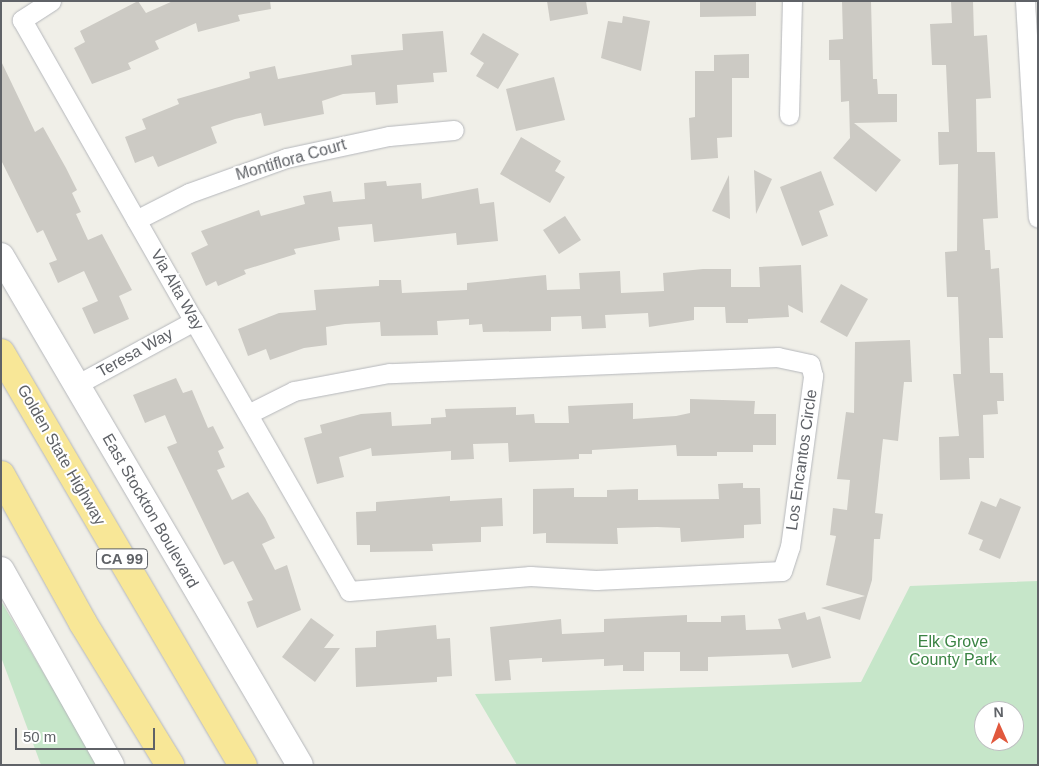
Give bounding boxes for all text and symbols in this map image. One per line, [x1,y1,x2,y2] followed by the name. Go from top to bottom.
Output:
[234,135,348,185] street label: Montiflora Court
[146,246,208,334] street label: Via Alta Way
[94,324,176,382] street label: Teresa Way
[13,381,109,529] street label: Golden State Highway
[783,388,821,532] street label: Los Encantos Circle
[98,430,202,592] street label: East Stockton Boulevard
[94,546,150,572] road number: CA 99
[909,632,997,670] park label: Elk Grove County Park
[974,701,1024,751] north arrow
[993,704,1004,720] text: N
[18,718,158,750] scale bar
[23,728,56,745] text: 50 m

